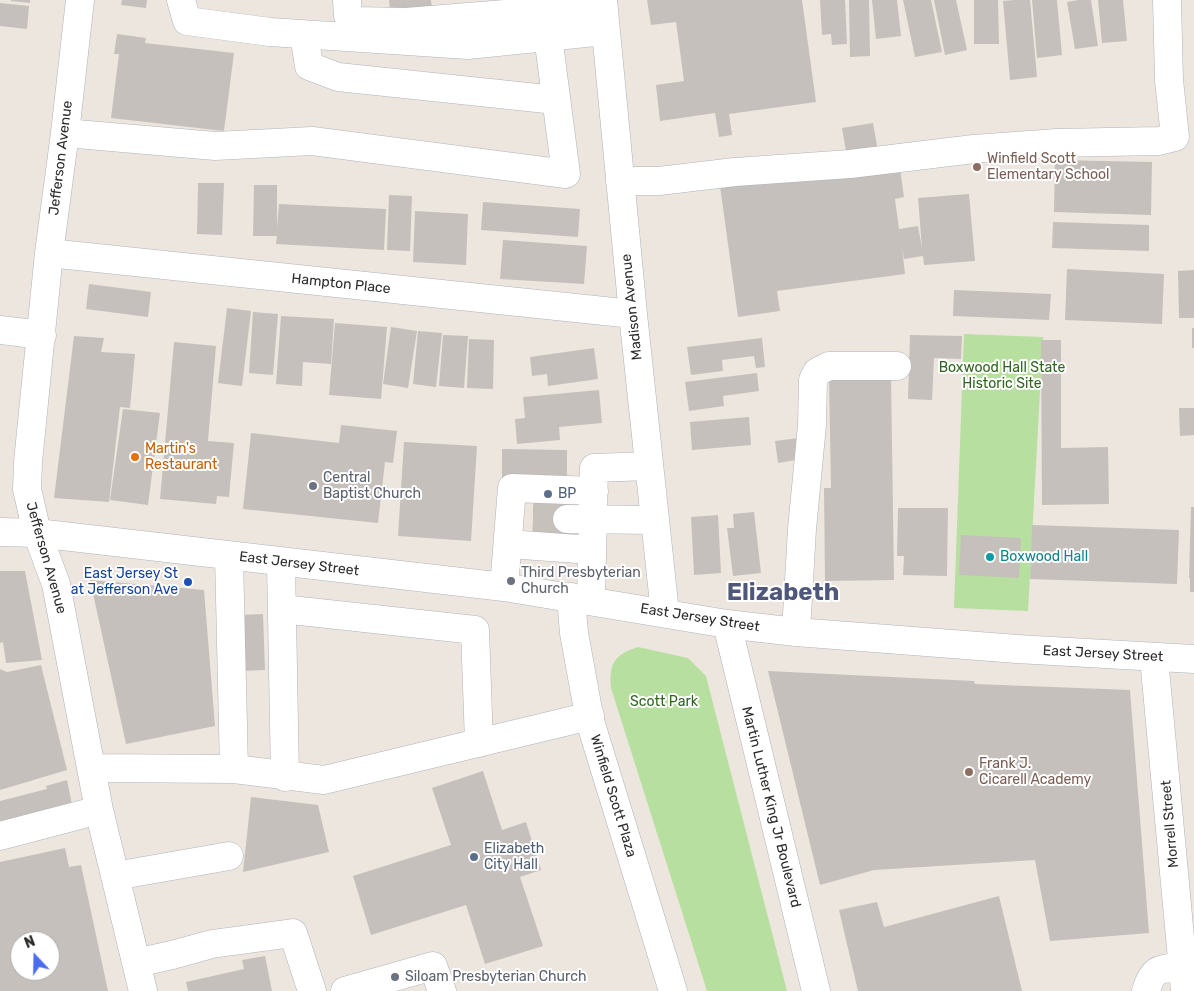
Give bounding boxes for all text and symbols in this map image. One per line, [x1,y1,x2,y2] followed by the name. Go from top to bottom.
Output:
[46,100,76,216] street label: Jefferson Avenue
[987,151,1110,184] place label: Winfield Scott Elementary School
[971,161,983,173] marker: Winfield Scott Elementary School
[618,253,646,361] street label: Madison Avenue
[291,270,391,298] street label: Hampton Place
[939,360,1065,392] park label: Boxwood Hall State Historic Site
[145,441,217,474] place label: Martin's Restaurant
[129,451,141,463] marker: Martin's Restaurant
[323,470,421,502] place label: Central Baptist Church
[307,480,319,492] marker: Central Baptist Church
[558,486,576,502] place label: BP
[542,488,554,500] marker: BP
[22,500,70,616] street label: Jefferson Avenue
[238,548,360,580] street label: East Jersey Street
[1000,549,1088,565] place label: Boxwood Hall
[984,551,996,563] marker: Boxwood Hall
[521,565,641,598] place label: Third Presbyterian Church
[71,566,178,598] place label: East Jersey St at Jefferson Ave
[505,575,517,587] marker: Third Presbyterian Church
[182,576,194,588] marker: East Jersey St at Jefferson Ave
[727,579,839,607] district label: Elizabeth
[639,600,761,636] street label: East Jersey Street
[1042,642,1164,666] street label: East Jersey Street
[630,694,698,710] park label: Scott Park
[738,705,804,909] street label: Martin Luther King Jr Boulevard
[586,733,640,859] street label: Winfield Scott Plaza
[979,756,1091,789] place label: Frank J. Cicarell Academy
[963,766,975,778] marker: Frank J. Cicarell Academy
[1158,779,1182,869] street label: Morrell Street
[484,841,544,874] place label: Elizabeth City Hall
[468,851,480,863] marker: Elizabeth City Hall
[10,931,60,981] north arrow
[22,933,38,952] text: N
[405,969,586,985] place label: Siloam Presbyterian Church
[389,971,401,983] marker: Siloam Presbyterian Church

